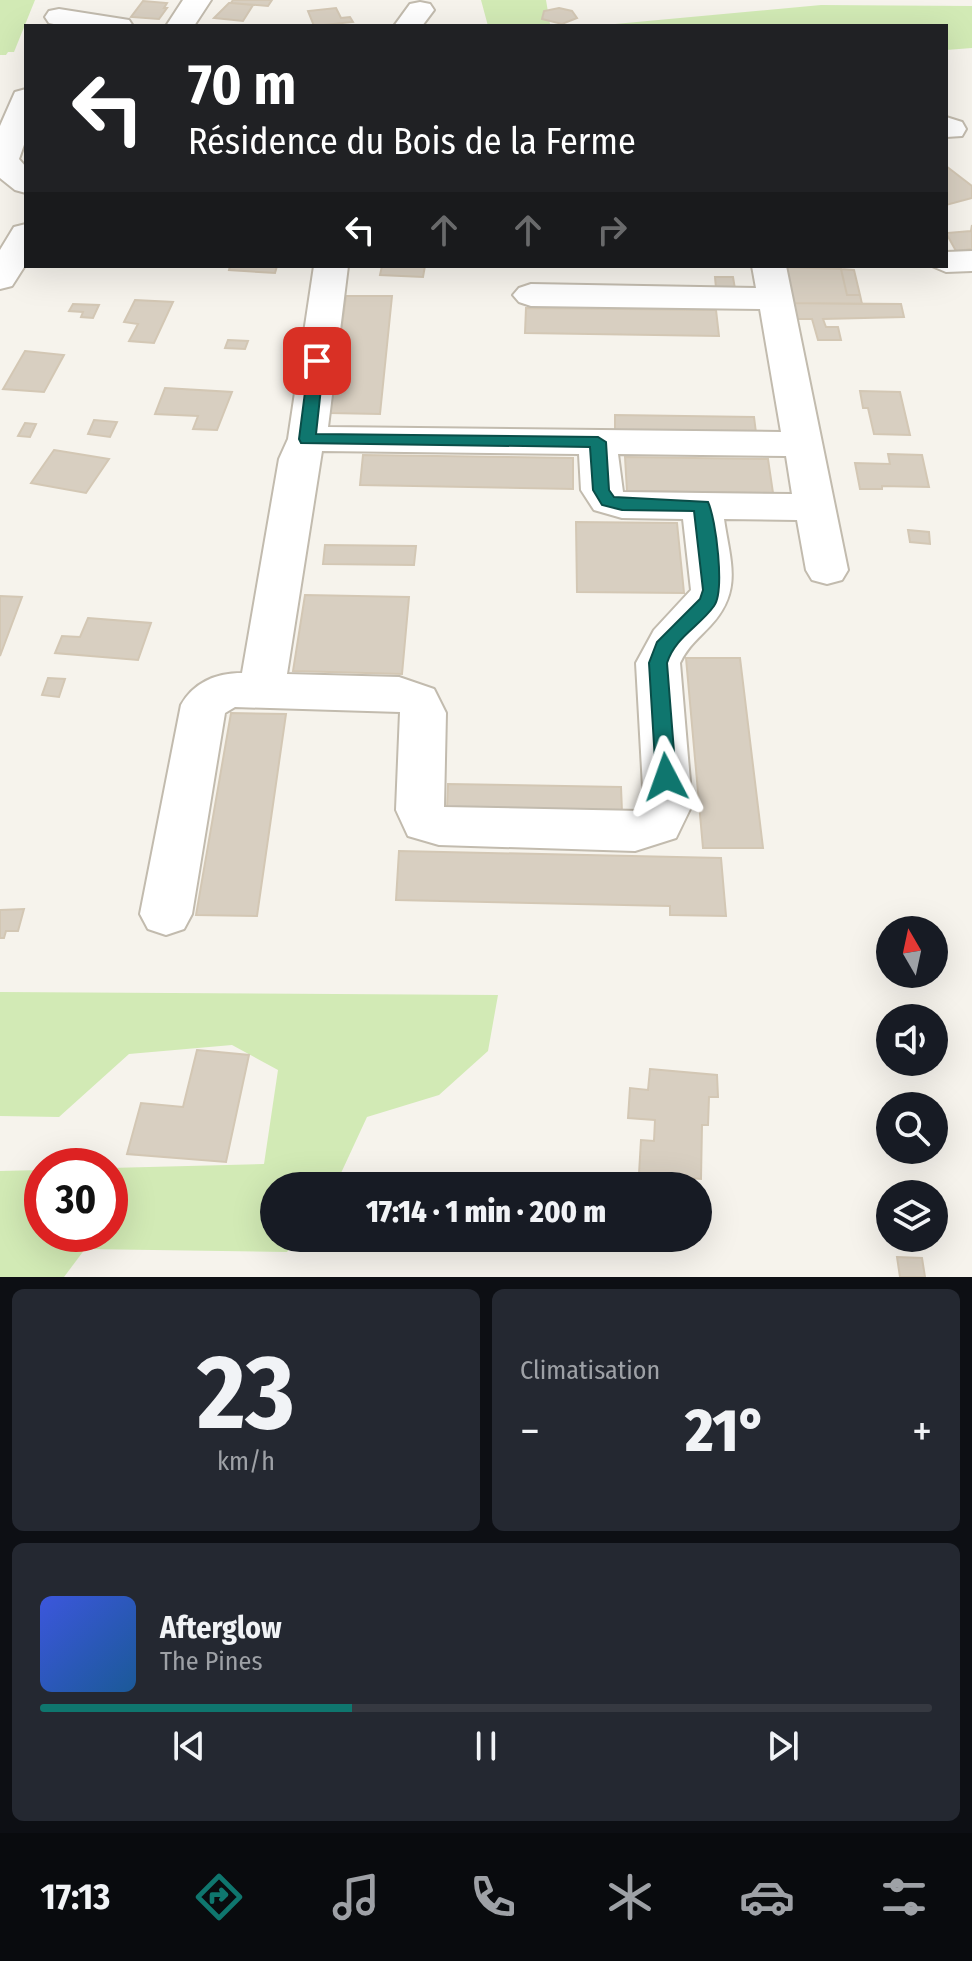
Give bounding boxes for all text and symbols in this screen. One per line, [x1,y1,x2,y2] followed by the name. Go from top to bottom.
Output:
[188,52,296,119] text: 70 m
[56,56,160,160] icon: left
[188,120,636,164] text: Résidence du Bois de la Ferme
[338,208,382,252] icon: left
[422,208,466,252] icon: ahead
[506,208,550,252] icon: ahead
[590,208,634,252] icon: right
[283,327,351,395] pin
[295,339,339,383] icon: arrive
[624,735,708,819] position arrow
[876,916,948,988] north arrow
[876,916,948,1252] map controls
[876,1004,948,1076] button: sound
[876,1092,948,1164] button: search
[24,1148,128,1252] speed limit sign: 30
[876,1180,948,1252] button: layers
[366,1194,606,1230] text: 17:14 · 1 min · 200 m
[197,1331,295,1456] text: 23
[520,1355,660,1386] text: Climatisation
[685,1395,767,1467] text: 21°
[520,1405,540,1458] text: −
[912,1405,932,1458] text: +
[217,1446,275,1477] text: km/h
[160,1610,282,1646] text: Afterglow
[160,1646,263,1677] text: The Pines
[167,1724,211,1768] icon: previous
[464,1724,508,1768] icon: pause
[761,1724,805,1768] icon: next
[191,1869,247,1925] icon: directions
[328,1869,384,1925] icon: music
[465,1869,521,1925] icon: phone
[602,1869,658,1925] icon: climate
[739,1869,795,1925] icon: car
[876,1869,932,1925] icon: filters
[40,1875,110,1919] text: 17:13

